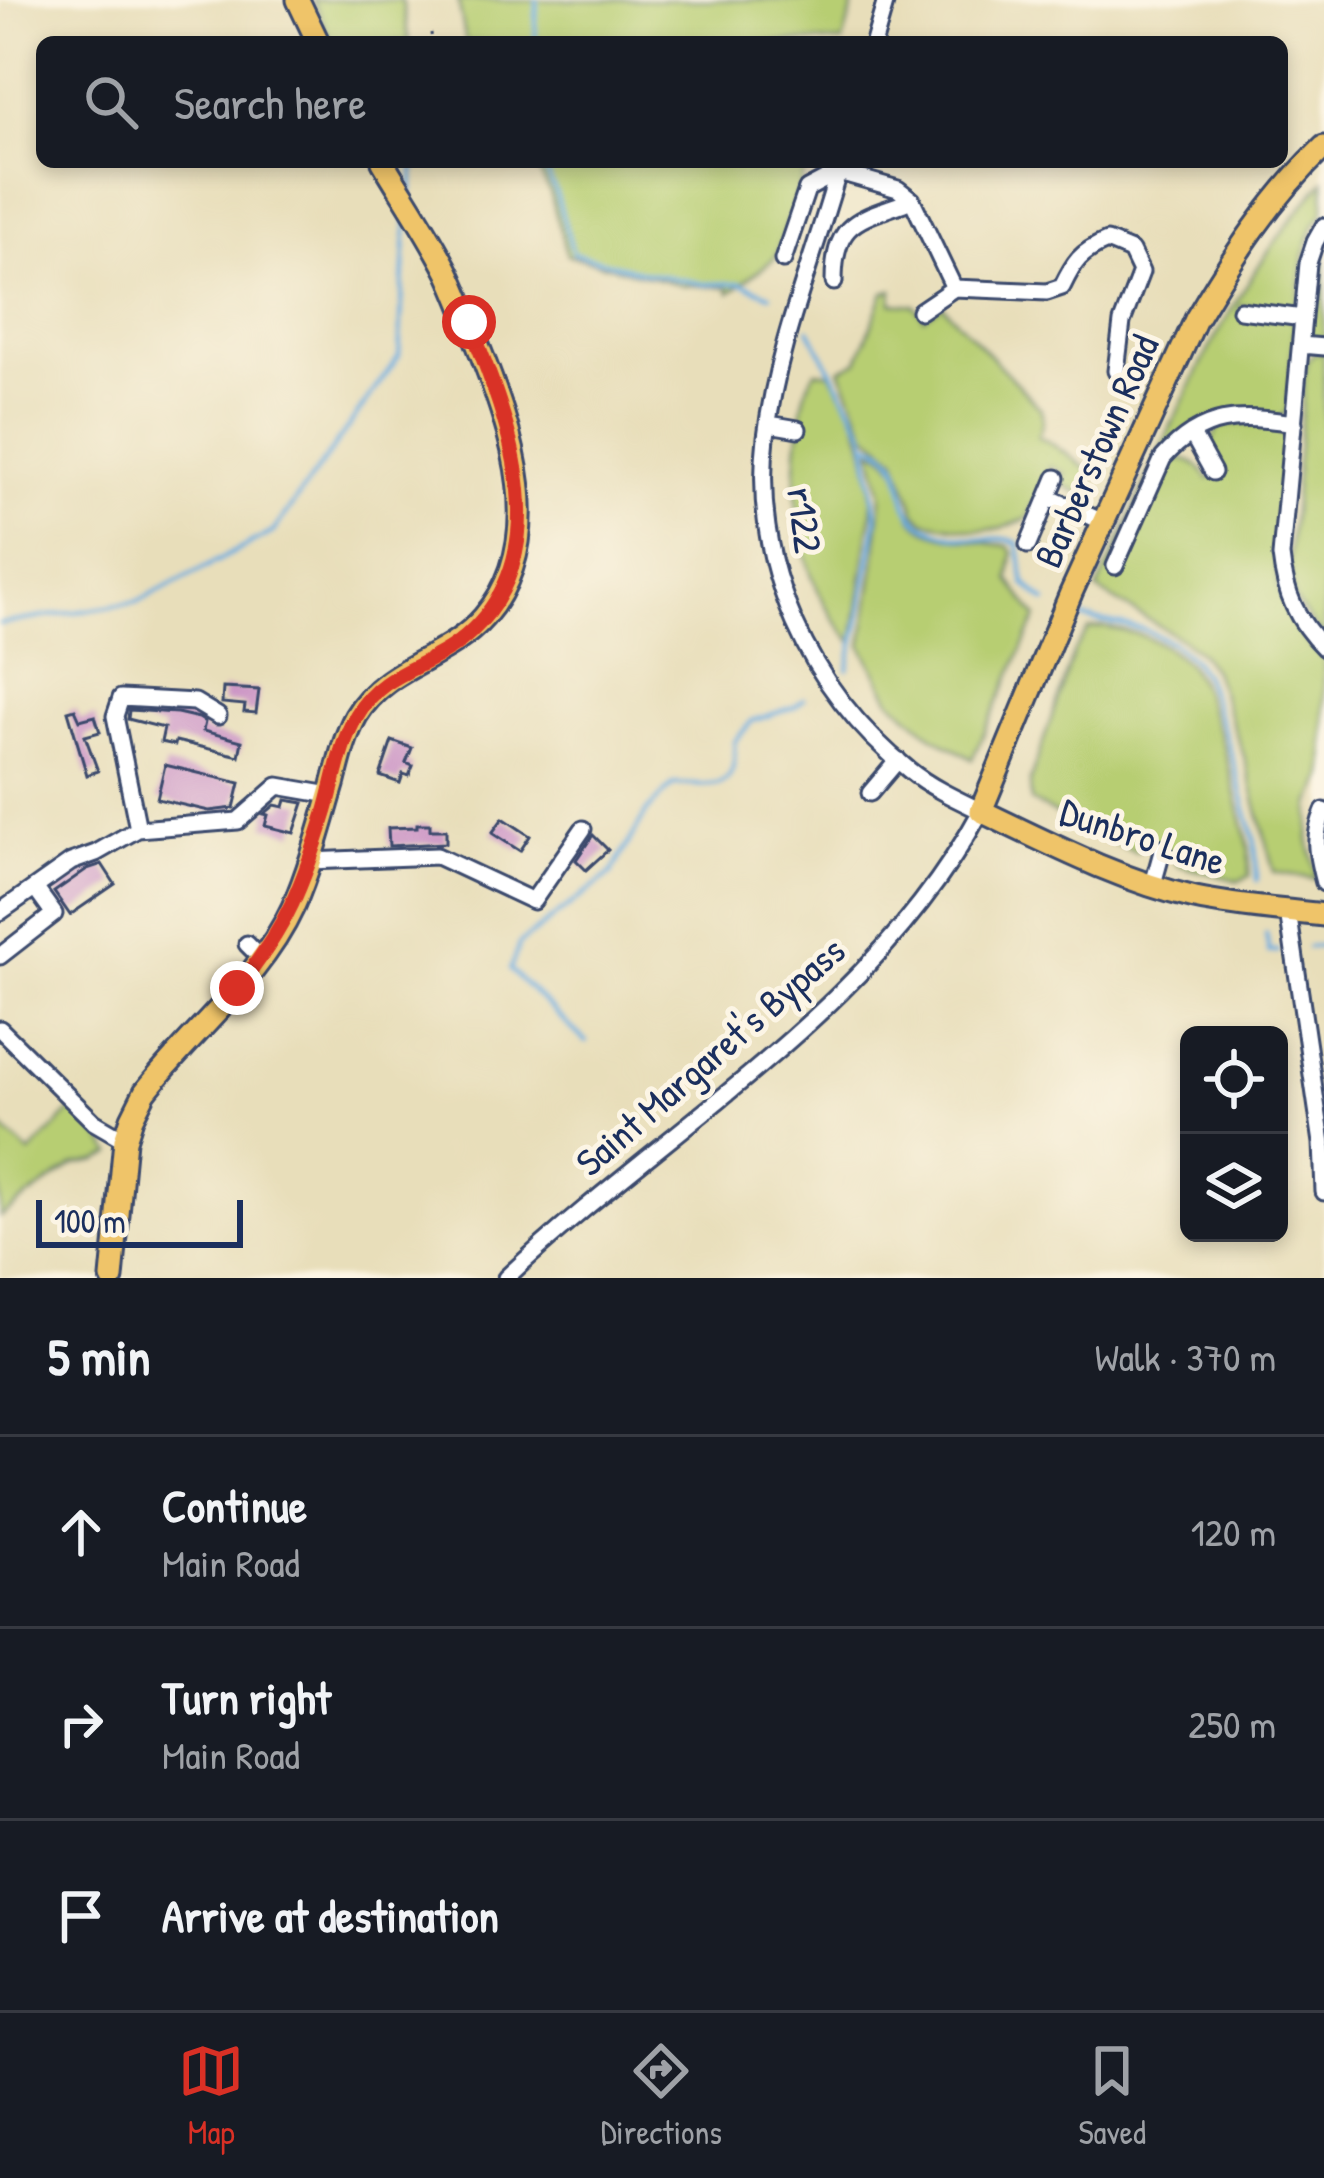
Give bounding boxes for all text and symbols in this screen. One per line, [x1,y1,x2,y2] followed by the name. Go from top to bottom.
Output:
[36,36,1288,168] search box
[78,69,144,135] icon: search
[174,72,366,133] text: Search here
[442,295,496,349] route start
[1021,326,1170,575] street label: Barberstown Road
[775,484,836,556] street label: r122
[1054,784,1232,887] street label: Dunbro Lane
[564,924,856,1187] street label: Saint Margaret's Bypass
[210,961,264,1015] route end
[1180,1026,1288,1242] map controls
[1180,1026,1288,1134] button: locate
[1180,1134,1288,1242] button: layers
[36,1194,243,1247] scale bar
[54,1199,126,1243] text: 100 m
[48,1322,150,1391] text: 5 min
[1095,1330,1276,1383] text: Walk · 370 m
[162,1475,307,1536] text: Continue
[48,1499,114,1565] icon: ahead
[1191,1505,1276,1558] text: 120 m
[162,1536,300,1589] text: Main Road
[162,1667,331,1728] text: Turn right
[48,1691,114,1757] icon: right
[1188,1697,1276,1750] text: 250 m
[162,1728,300,1781] text: Main Road
[48,1883,114,1949] icon: arrive
[162,1885,499,1946] text: Arrive at destination
[178,2038,244,2154] tab: Map
[601,2038,722,2154] tab: Directions
[1078,2038,1146,2154] tab: Saved

